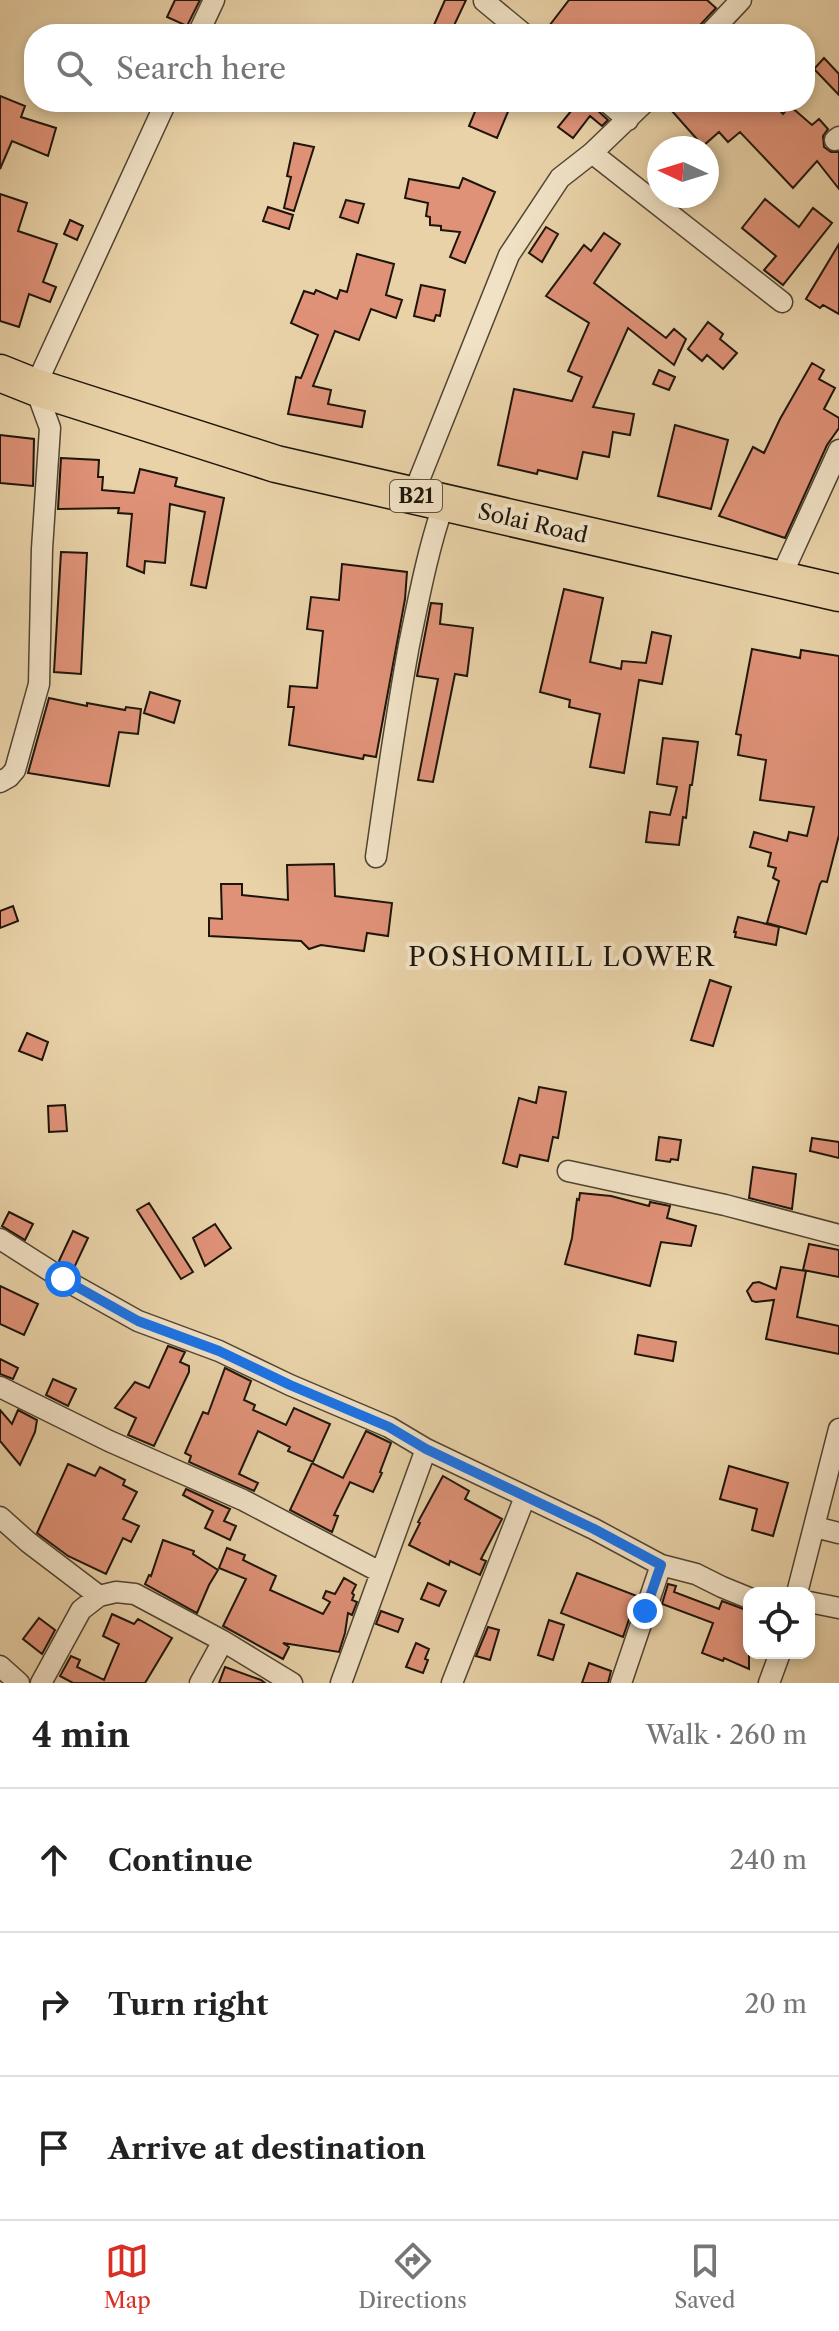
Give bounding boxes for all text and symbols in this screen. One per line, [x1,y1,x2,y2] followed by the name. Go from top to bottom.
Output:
[24,24,815,112] search box
[52,46,96,90] icon: search
[116,50,286,87] text: Search here
[647,136,719,208] north arrow
[390,480,442,512] road number: B21
[475,498,590,549] street label: Solai Road
[408,941,716,973] district label: POSHOMILL LOWER
[45,1261,81,1297] route start
[743,1587,815,1659] map controls
[743,1587,815,1659] button: locate
[627,1593,663,1629] route end
[32,1714,130,1756] text: 4 min
[646,1719,807,1751] text: Walk · 260 m
[32,1838,76,1882] icon: ahead
[108,1842,253,1879] text: Continue
[729,1844,807,1876] text: 240 m
[32,1982,76,2026] icon: right
[108,1986,268,2023] text: Turn right
[744,1988,807,2020] text: 20 m
[32,2126,76,2170] icon: arrive
[108,2130,426,2167] text: Arrive at destination
[104,2239,151,2314] tab: Map
[358,2239,467,2314] tab: Directions
[674,2239,735,2314] tab: Saved

